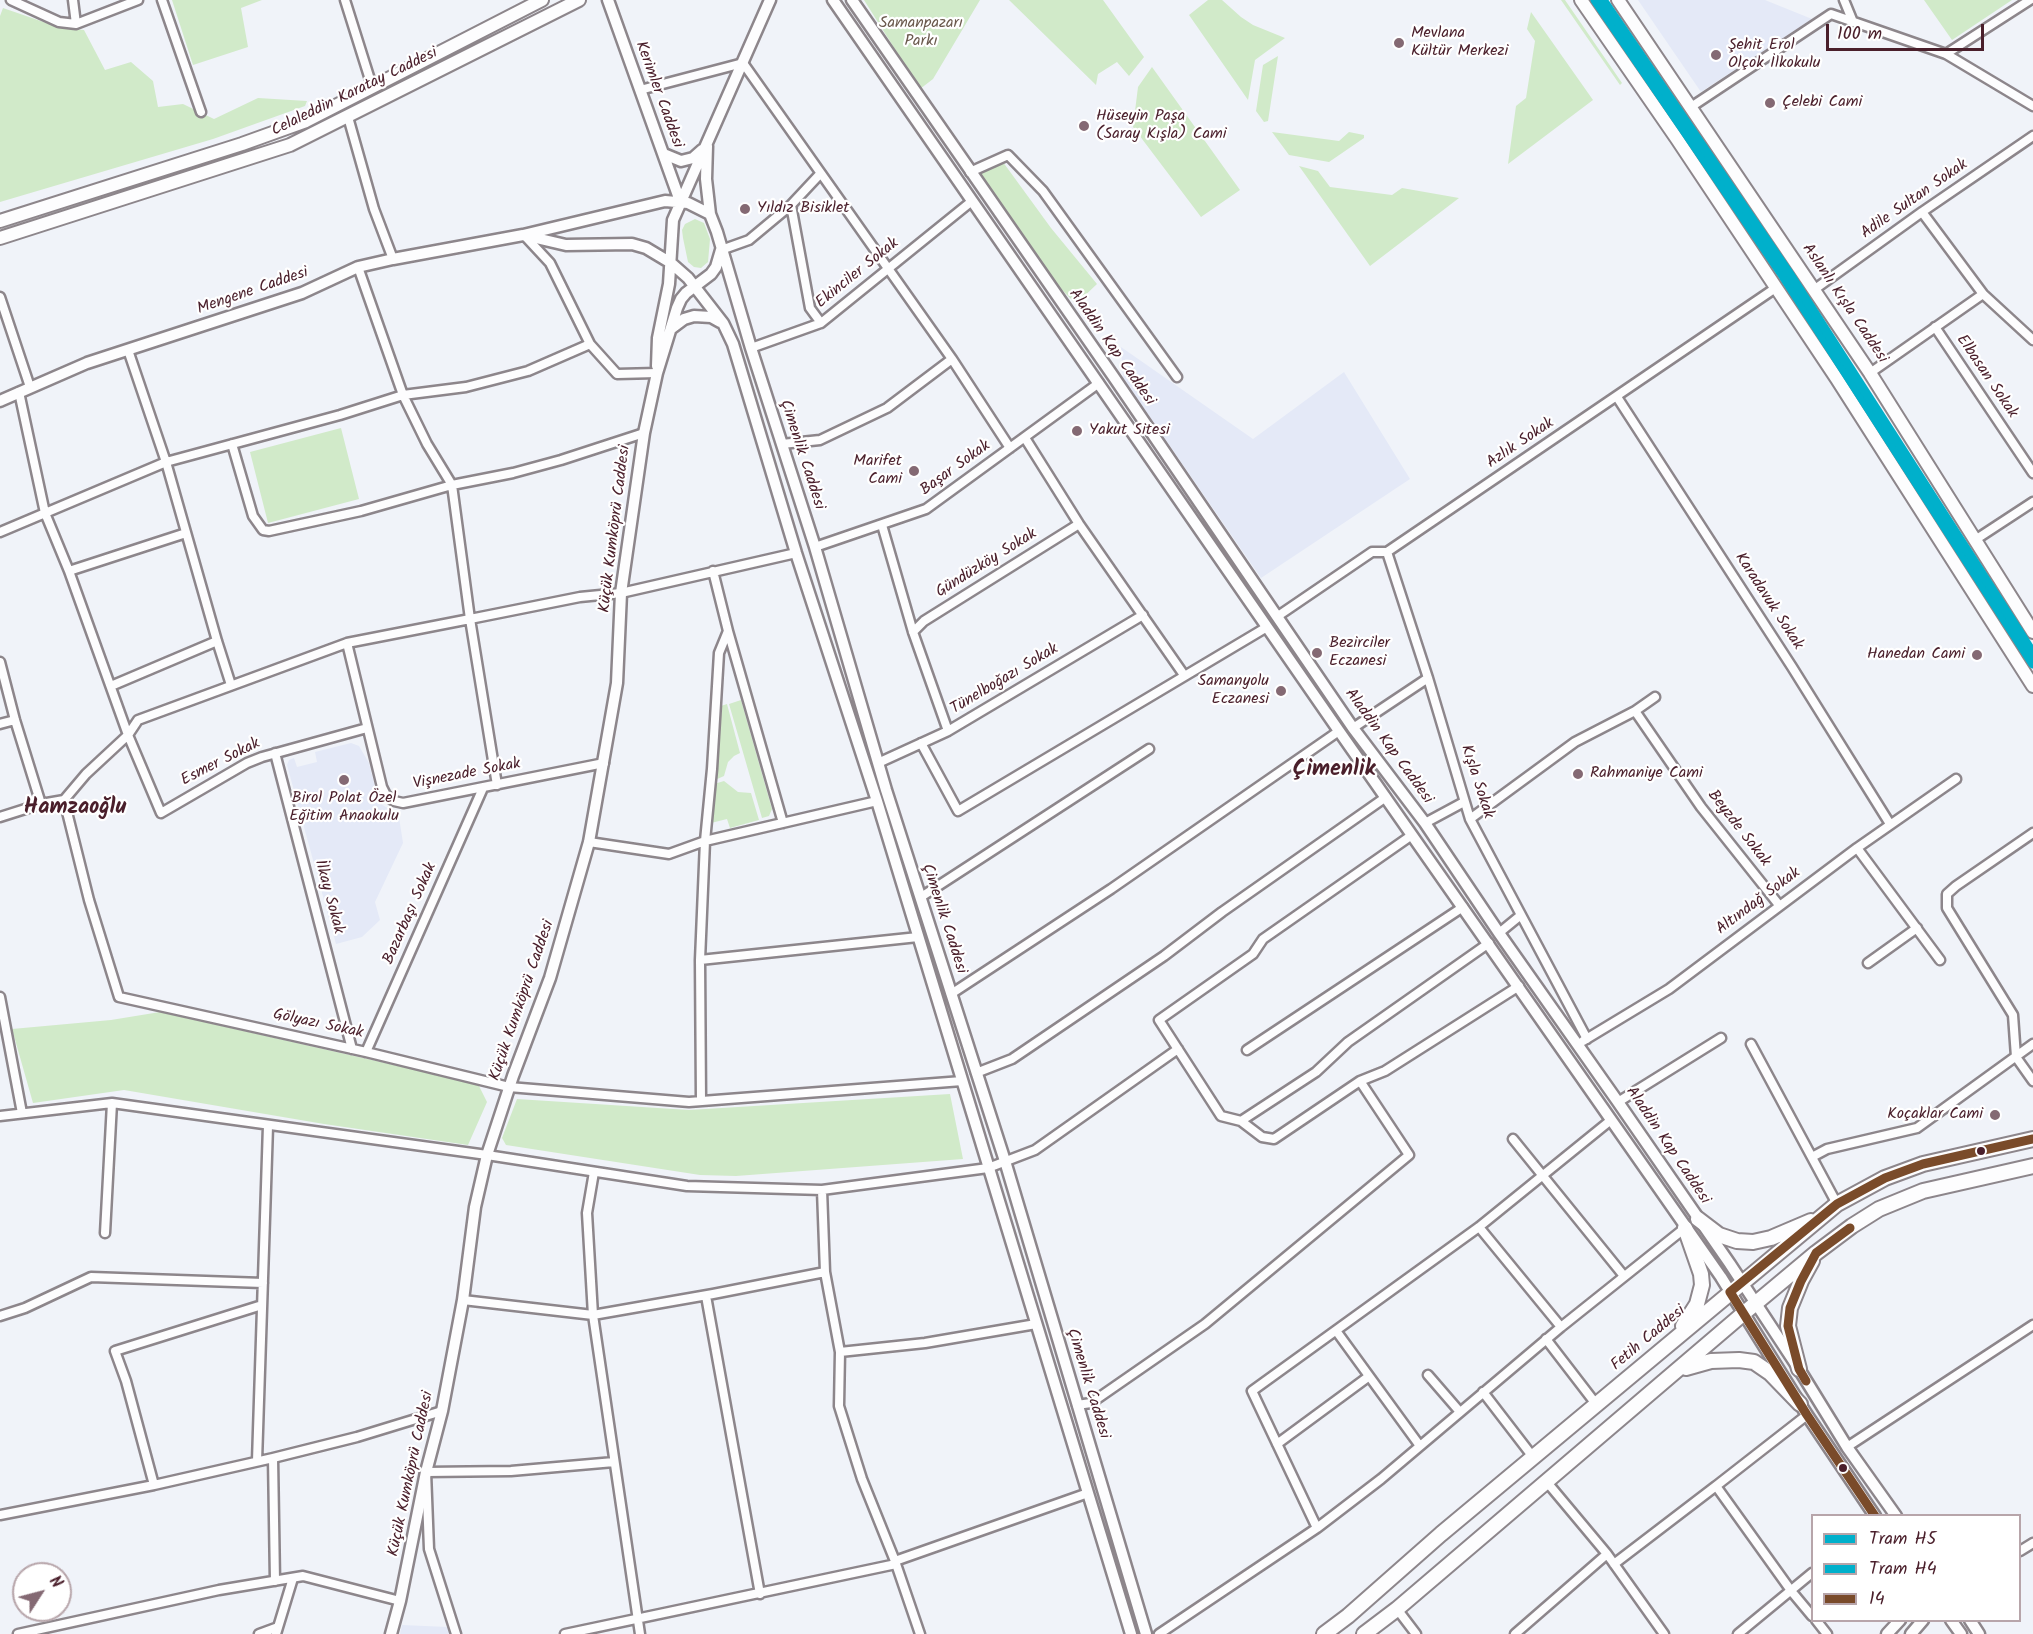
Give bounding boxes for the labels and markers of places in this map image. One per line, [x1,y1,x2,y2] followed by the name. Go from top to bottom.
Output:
[1411,24,1508,62] place label: Mevlana Kültür Merkezi
[1392,36,1406,50] marker: Mevlana Kültür Merkezi
[1728,36,1820,74] place label: Şehit Erol Olçok İlkokulu
[1709,48,1723,62] marker: Şehit Erol Olçok İlkokulu
[1782,93,1862,113] place label: Çelebi Cami
[1763,96,1777,110] marker: Çelebi Cami
[1096,107,1226,145] place label: Hüseyin Paşa (Saray Kışla) Cami
[1077,119,1091,133] marker: Hüseyin Paşa (Saray Kışla) Cami
[757,199,849,219] place label: Yıldız Bisiklet
[738,202,752,216] marker: Yıldız Bisiklet
[1089,421,1170,441] place label: Yakut Sitesi
[1070,424,1084,438] marker: Yakut Sitesi
[853,452,902,490] place label: Marifet Cami
[907,464,921,478] marker: Marifet Cami
[1329,634,1390,672] place label: Bezirciler Eczanesi
[1867,645,1965,665] place label: Hanedan Cami
[1310,646,1324,660] marker: Bezirciler Eczanesi
[1970,648,1984,662] marker: Hanedan Cami
[1198,672,1269,710] place label: Samanyolu Eczanesi
[1274,684,1288,698] marker: Samanyolu Eczanesi
[1590,764,1703,784] place label: Rahmaniye Cami
[1571,767,1585,781] marker: Rahmaniye Cami
[337,773,351,787] marker: Birol Polat Özel Eğitim Anaokulu
[289,789,399,827] place label: Birol Polat Özel Eğitim Anaokulu
[1887,1105,1983,1125] place label: Koçaklar Cami
[1988,1108,2002,1122] marker: Koçaklar Cami
[1975,1145,1987,1157] unlabelled marker
[1837,1462,1849,1474] unlabelled marker

